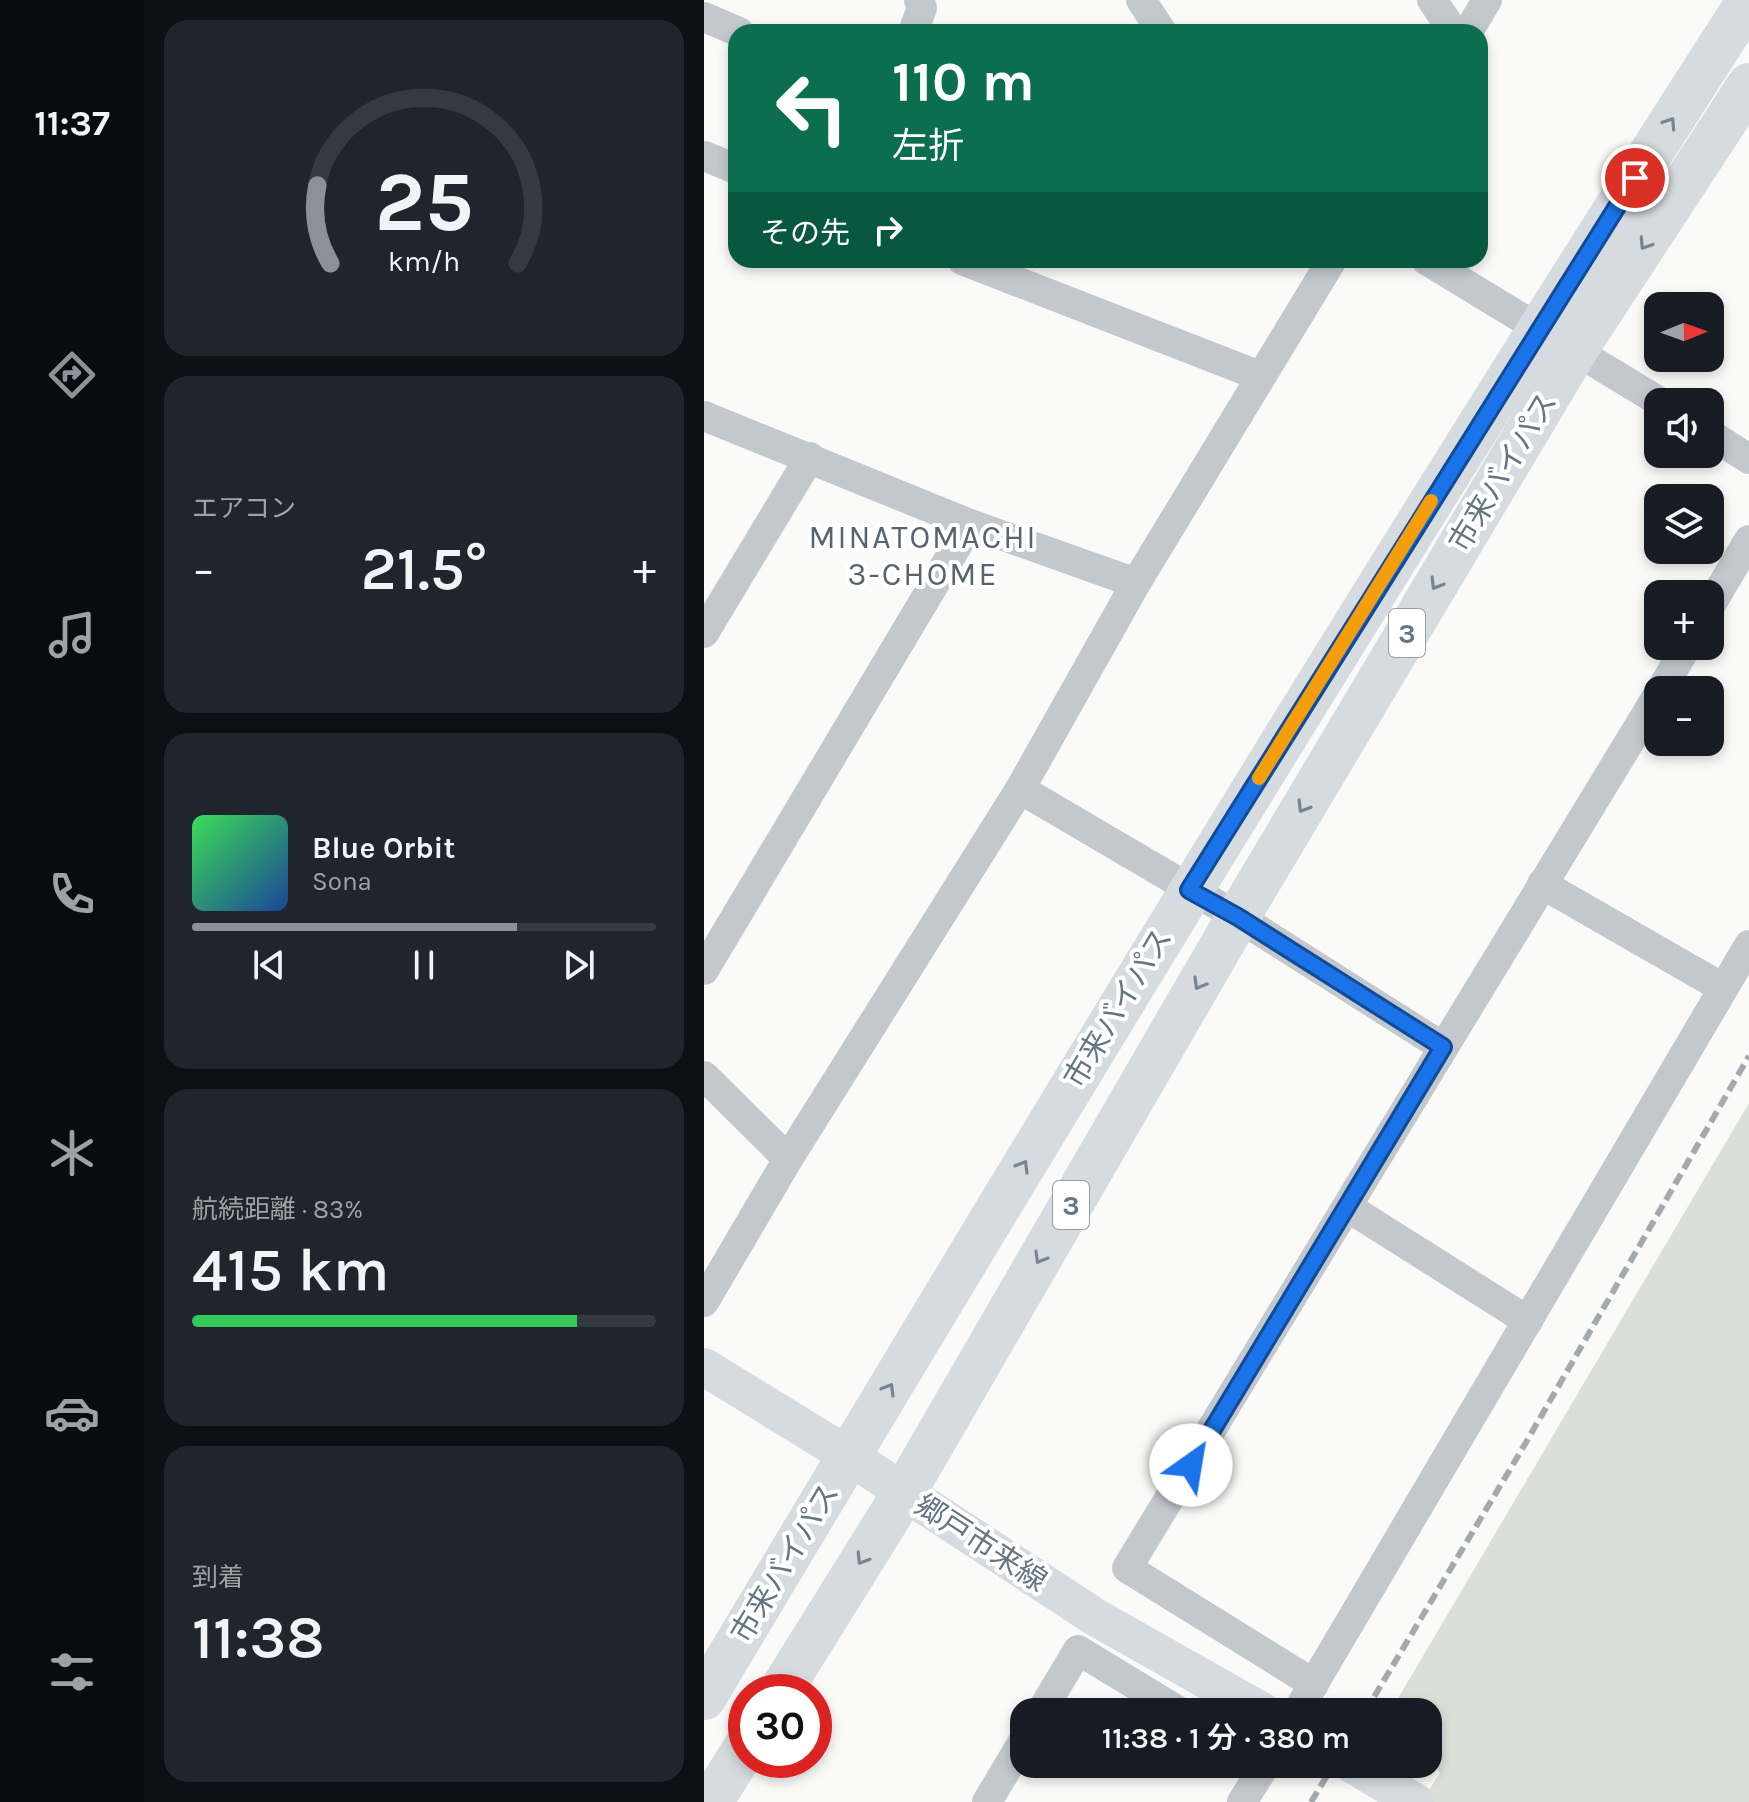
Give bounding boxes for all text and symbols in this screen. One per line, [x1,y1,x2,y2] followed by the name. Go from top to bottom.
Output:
[892,49,1035,114] text: 110 m
[760,56,864,160] icon: left
[34,102,110,144] text: 11:37
[1661,117,1676,132] one-way arrow
[892,125,964,167] text: 左折
[1601,144,1669,212] pin
[375,154,473,251] text: 25
[1613,156,1657,200] icon: arrive
[866,208,910,252] icon: right
[760,215,850,251] text: その先
[1640,235,1655,249] one-way arrow
[388,245,460,278] text: km/h
[1644,292,1724,372] north arrow
[1644,292,1724,756] map controls
[44,347,100,403] icon: directions
[1441,386,1565,558] street label: 市来バイパス
[1644,388,1724,468] button: sound
[1644,484,1724,564] button: layers
[192,493,296,524] text: エアコン
[808,519,1038,593] district label: MINATOMACHI 3-CHOME
[361,534,487,604] text: 21.5°
[192,544,215,595] text: −
[633,544,656,595] text: +
[1430,575,1446,590] one-way arrow
[1644,580,1724,660] button: +
[44,607,100,663] icon: music
[1389,609,1425,657] road number: 3
[1644,676,1724,756] button: −
[1297,798,1313,813] one-way arrow
[312,830,455,866] text: Blue Orbit
[44,866,100,922] icon: phone
[312,866,372,897] text: Sona
[1056,922,1180,1094] street label: 市来バイパス
[247,943,291,987] icon: previous
[402,943,446,987] icon: pause
[557,943,601,987] icon: next
[1193,975,1209,990] one-way arrow
[44,1125,100,1181] icon: climate
[1013,1160,1029,1175] one-way arrow
[1053,1181,1089,1229] road number: 3
[192,1194,363,1225] text: 航続距離 · 83%
[192,1235,389,1305] text: 415 km
[1034,1249,1050,1263] one-way arrow
[879,1383,895,1398] one-way arrow
[44,1385,100,1441] icon: car
[1149,1423,1233,1507] position arrow
[723,1477,847,1649] street label: 市来バイパス
[908,1487,1054,1599] street label: 郷戸市来線
[857,1551,872,1565] one-way arrow
[192,1562,244,1593] text: 到着
[192,1603,325,1673] text: 11:38
[44,1644,100,1700] icon: filters
[728,1674,832,1778] speed limit sign: 30
[1102,1720,1350,1756] text: 11:38 · 1 分 · 380 m

